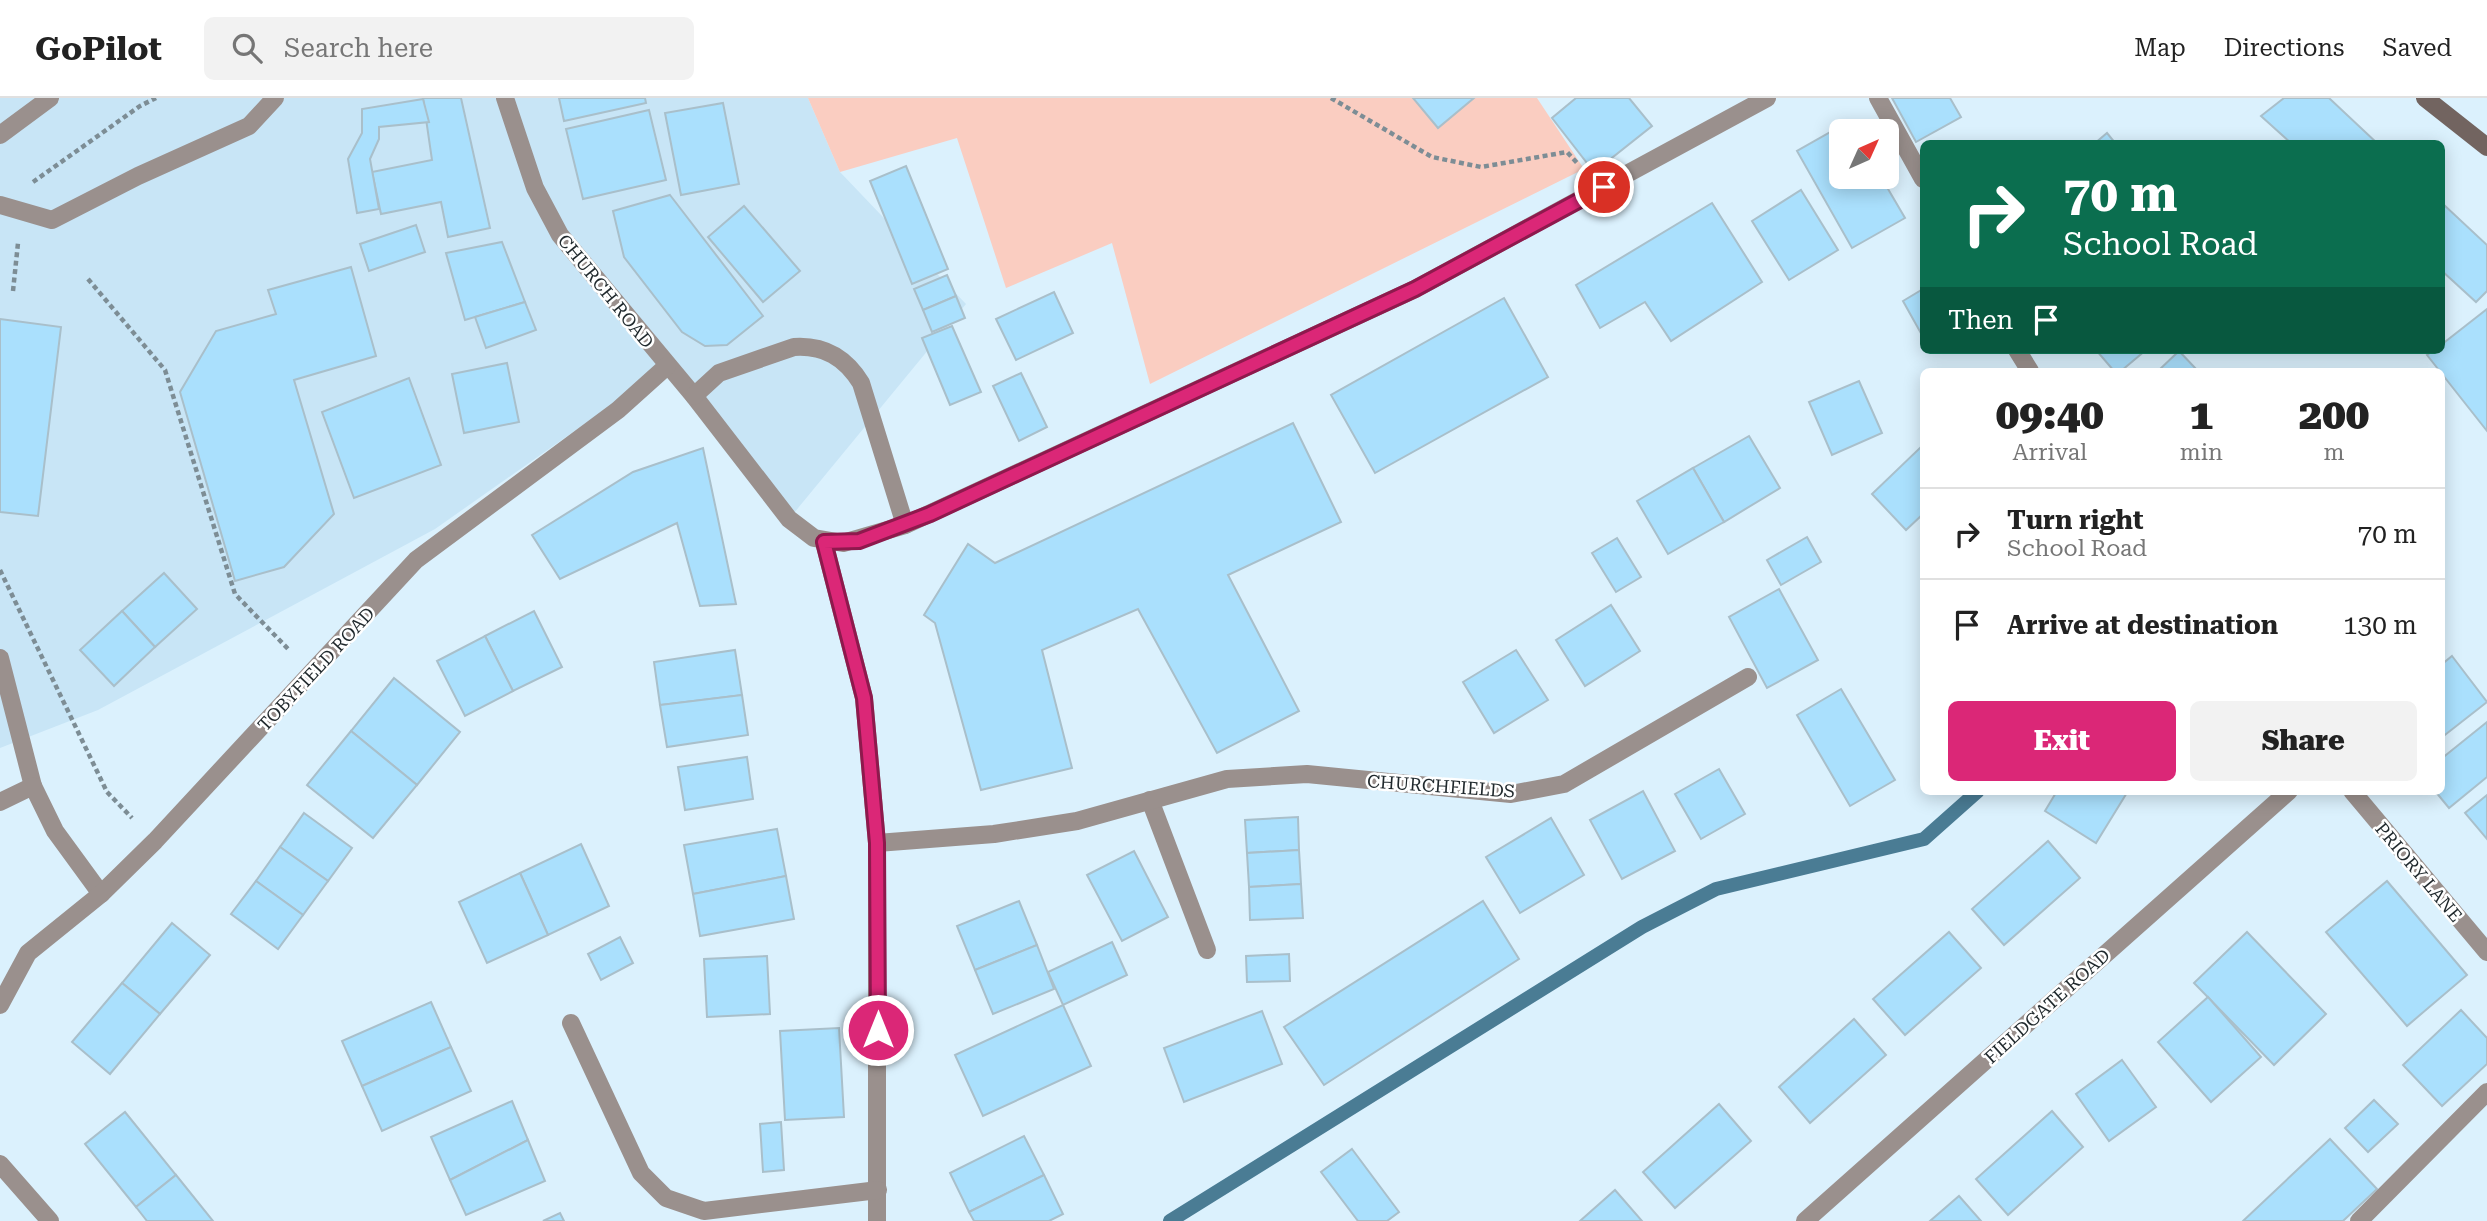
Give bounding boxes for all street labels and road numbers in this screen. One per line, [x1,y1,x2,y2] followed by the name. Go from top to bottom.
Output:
[554,230,658,352] street label: CHURCH ROAD
[253,603,379,735] street label: TOBYFIELD ROAD
[1366,770,1516,802] street label: CHURCHFIELDS
[2371,818,2467,926] street label: PRIORY LANE
[1980,944,2114,1068] street label: FIELDGATE ROAD

